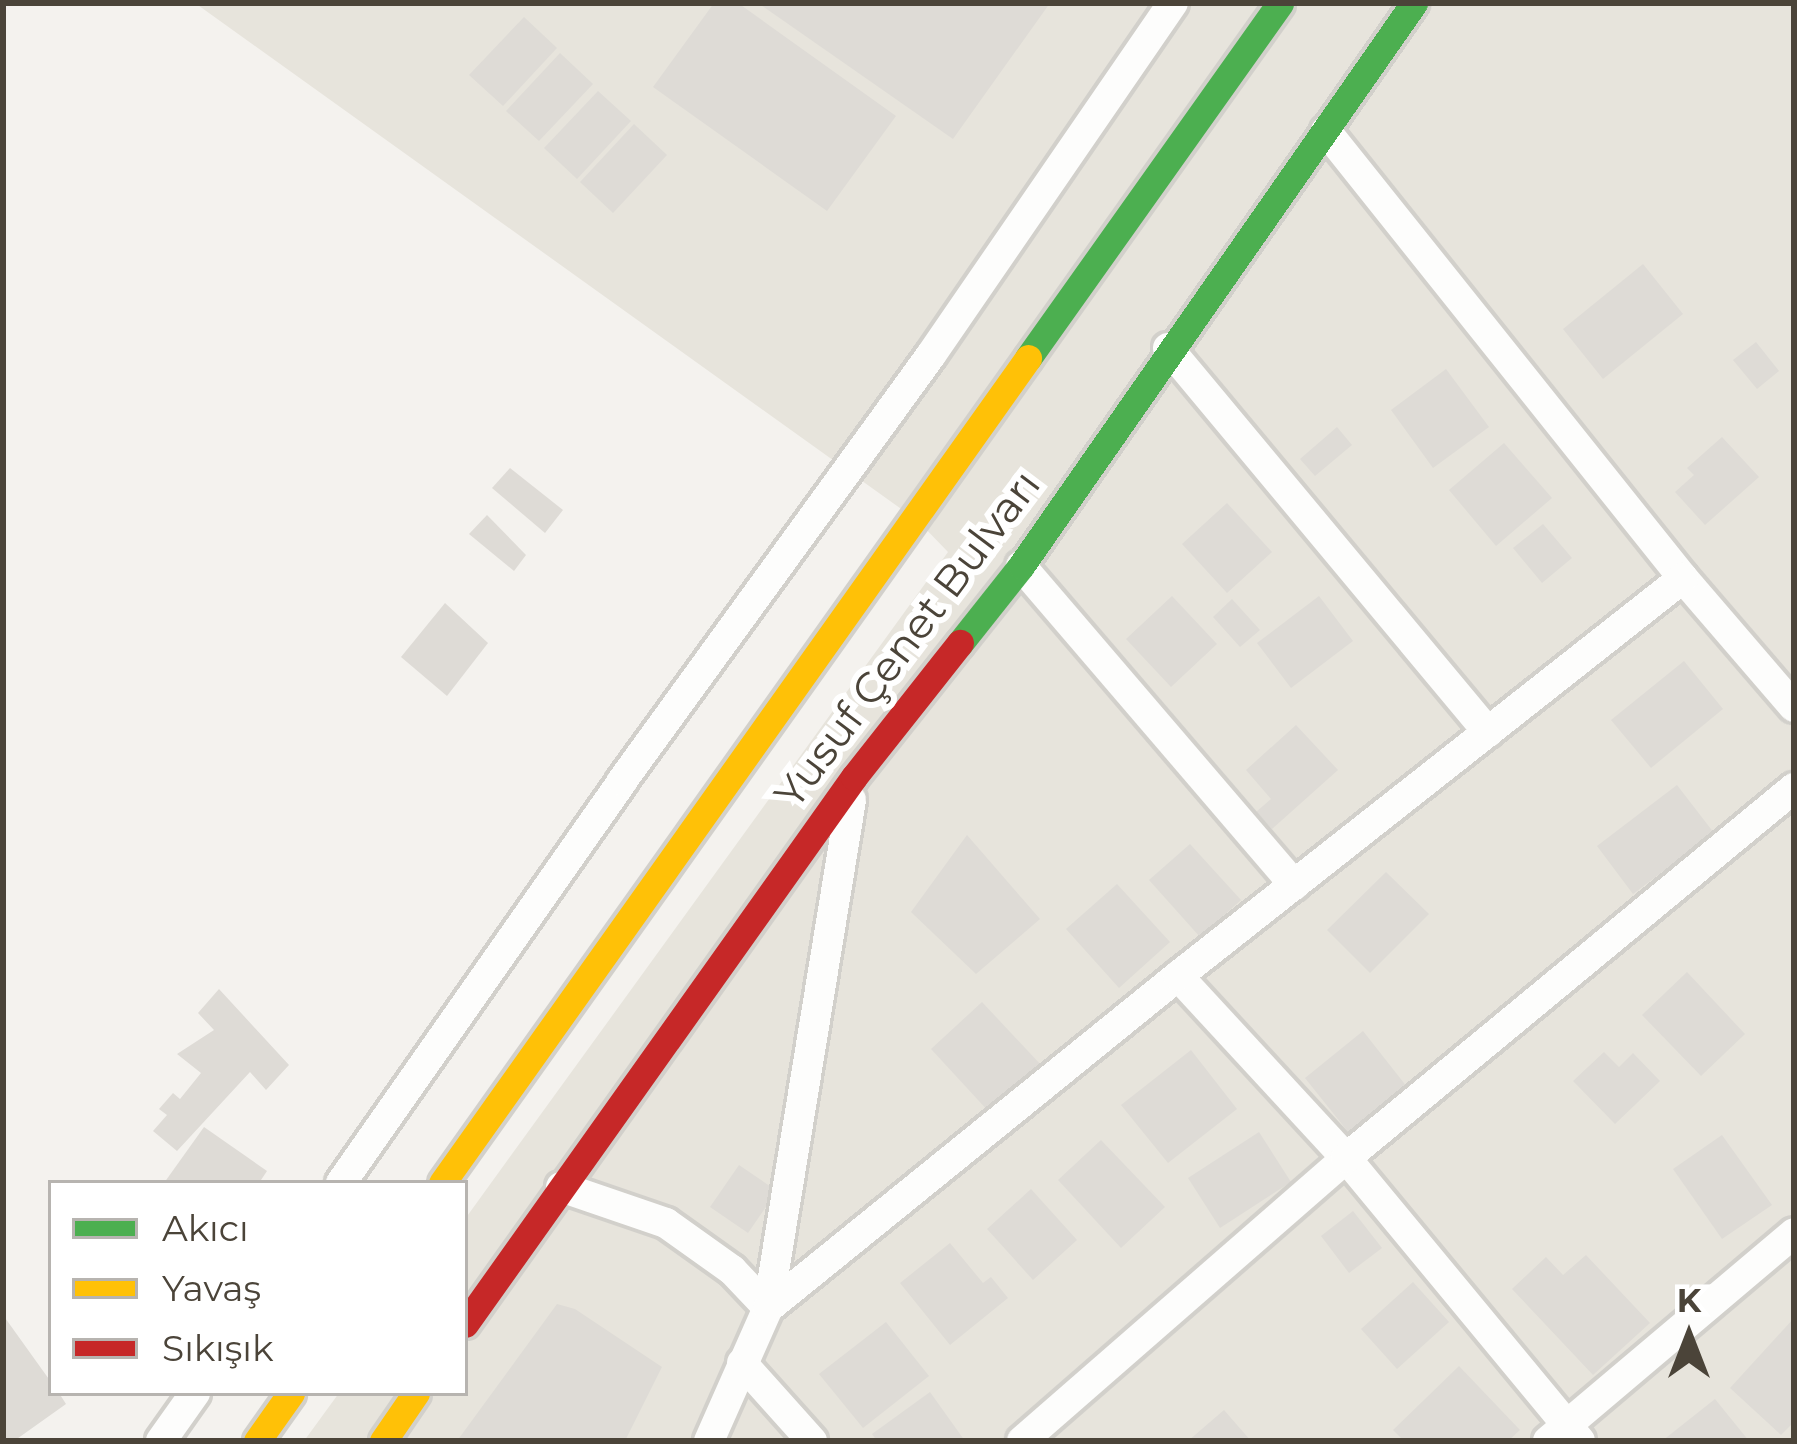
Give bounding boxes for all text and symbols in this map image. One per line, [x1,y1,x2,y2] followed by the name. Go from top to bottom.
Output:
[764,460,1050,818] street label: Yusuf Çenet Bulvarı
[48,1180,468,1396] legend
[162,1206,249,1250] text: Akıcı
[162,1266,261,1310] text: Yavaş
[1629,1276,1749,1396] north arrow
[1677,1280,1701,1320] text: K
[162,1326,274,1370] text: Sıkışık

